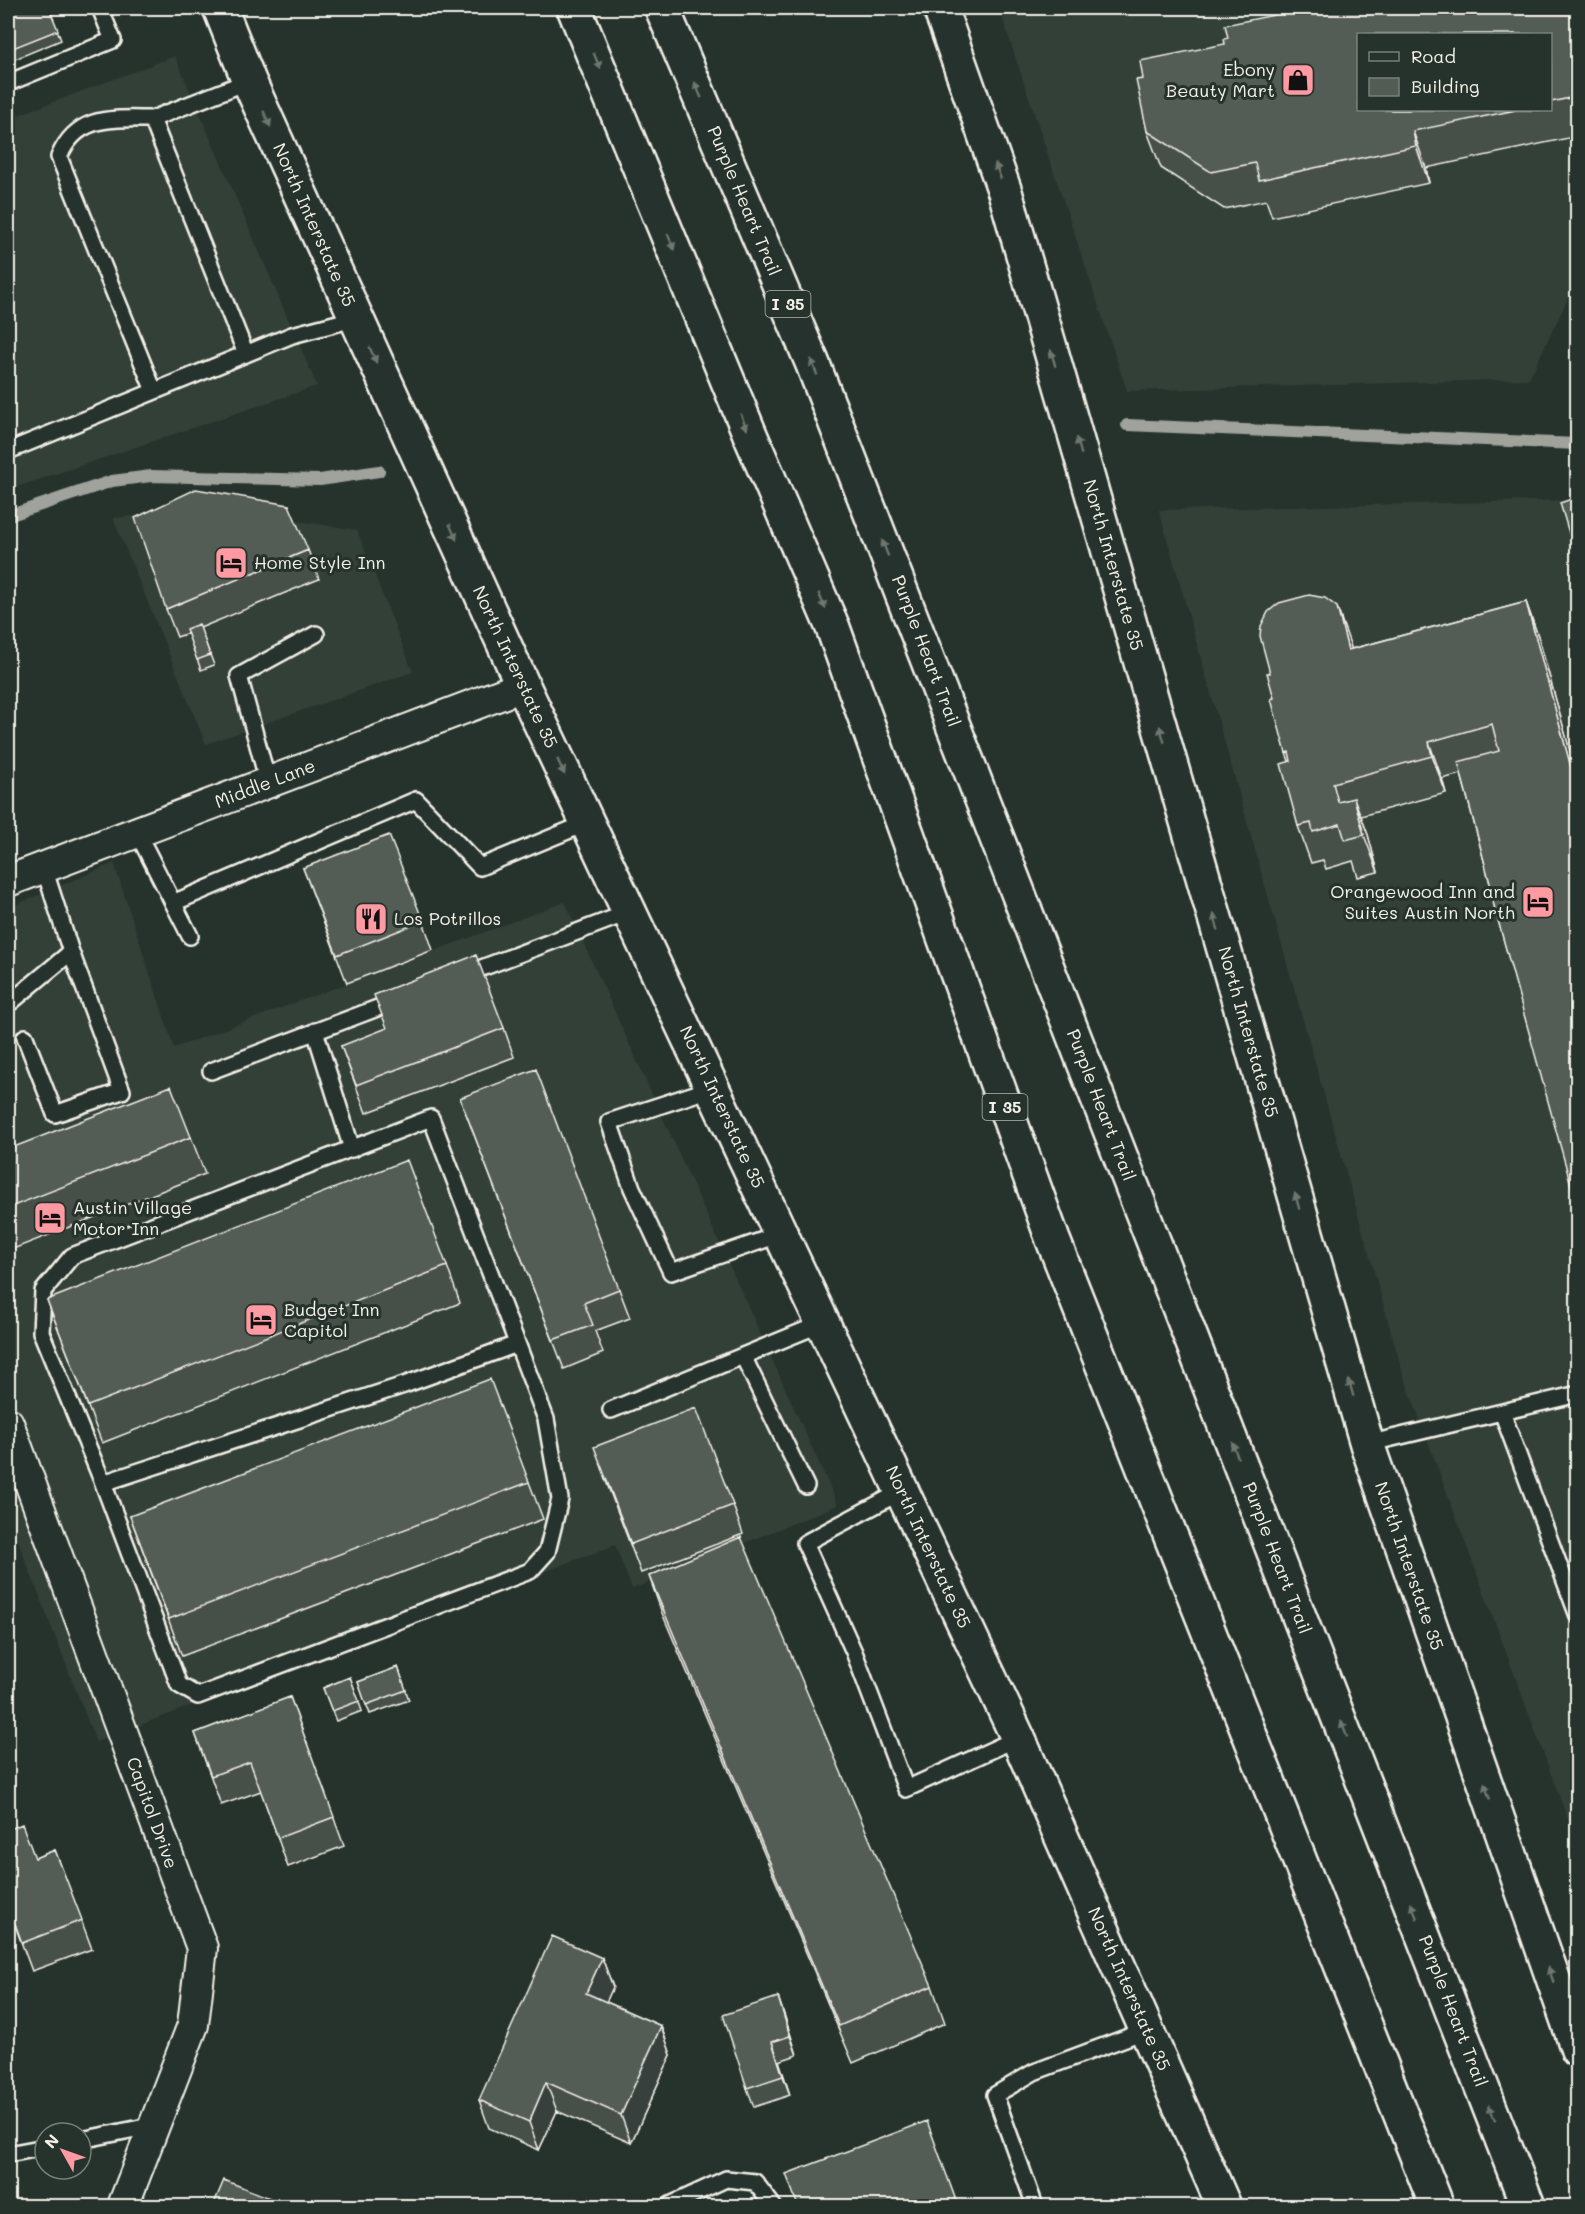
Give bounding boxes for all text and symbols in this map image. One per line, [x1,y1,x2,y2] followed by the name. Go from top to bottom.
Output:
[1357,33,1552,111] legend
[1411,44,1456,68] text: Road
[592,53,602,71] one-way arrow
[1166,57,1275,102] place label: Ebony Beauty Mart
[1280,62,1316,98] shop icon: Ebony Beauty Mart
[1411,74,1479,98] text: Building
[693,81,703,99] one-way arrow
[262,111,271,128] one-way arrow
[702,122,787,279] street label: Purple Heart Trail
[268,139,362,310] street label: North Interstate 35
[993,162,1003,180] one-way arrow
[666,233,676,251] one-way arrow
[766,291,810,317] road number: I 35
[368,346,378,364] one-way arrow
[1048,349,1057,367] one-way arrow
[809,357,819,375] one-way arrow
[740,414,750,432] one-way arrow
[1074,437,1083,455] one-way arrow
[1078,477,1150,653] street label: North Interstate 35
[449,524,458,541] one-way arrow
[880,539,890,557] one-way arrow
[213,545,249,581] hotel icon: Home Style Inn
[254,550,385,574] place label: Home Style Inn
[887,571,967,730] street label: Purple Heart Trail
[468,582,564,752] street label: North Interstate 35
[817,593,827,611] one-way arrow
[1157,725,1166,743] one-way arrow
[211,753,318,813] street label: Middle Lane
[556,758,566,776] one-way arrow
[1330,879,1515,924] place label: Orangewood Inn and Suites Austin North
[1520,884,1556,920] hotel icon: Orangewood Inn and Suites Austin North
[353,901,389,937] restaurant icon: Los Potrillos
[394,906,501,930] place label: Los Potrillos
[1211,912,1220,930] one-way arrow
[1213,944,1285,1120] street label: North Interstate 35
[675,1022,771,1192] street label: North Interstate 35
[1062,1025,1142,1184] street label: Purple Heart Trail
[982,1094,1028,1120] road number: I 35
[1291,1192,1301,1210] one-way arrow
[73,1195,192,1240] place label: Austin Village Motor Inn
[32,1200,68,1236] hotel icon: Austin Village Motor Inn
[284,1297,380,1342] place label: Budget Inn Capitol
[243,1302,279,1338] hotel icon: Budget Inn Capitol
[1346,1379,1355,1397] one-way arrow
[1230,1441,1239,1459] one-way arrow
[881,1462,977,1632] street label: North Interstate 35
[1238,1478,1318,1637] street label: Purple Heart Trail
[1370,1478,1450,1653] street label: North Interstate 35
[1339,1720,1349,1738] one-way arrow
[122,1754,184,1872] street label: Capitol Drive
[1482,1782,1492,1800] one-way arrow
[1409,1902,1418,1920] one-way arrow
[1083,1903,1177,2074] street label: North Interstate 35
[1414,1931,1494,2090] street label: Purple Heart Trail
[1546,1966,1556,1984] one-way arrow
[1487,2103,1497,2121] one-way arrow
[33,2121,93,2181] north arrow
[39,2130,63,2152] text: N

